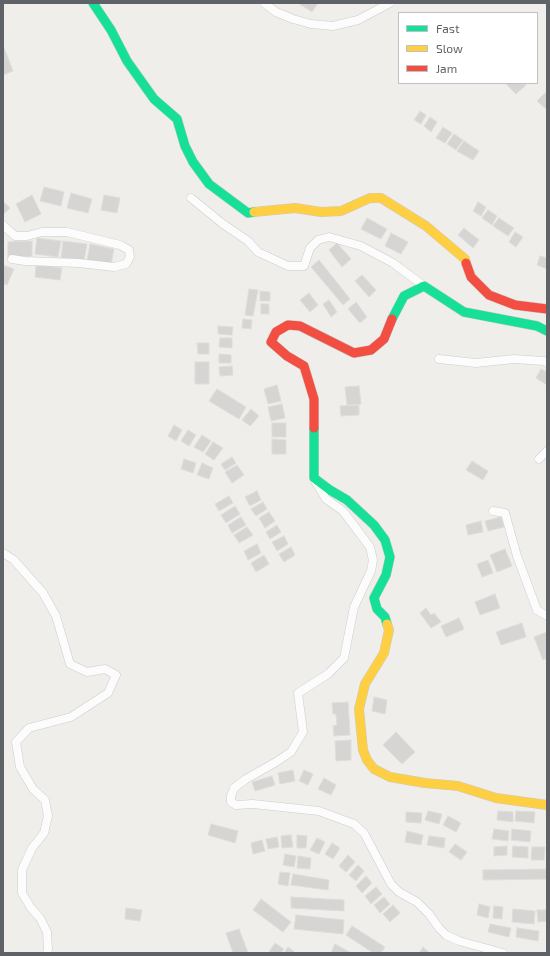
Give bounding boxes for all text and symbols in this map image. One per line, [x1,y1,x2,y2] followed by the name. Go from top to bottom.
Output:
[398,12,538,84] legend
[436,21,459,35] text: Fast
[436,41,463,55] text: Slow
[436,61,457,75] text: Jam

